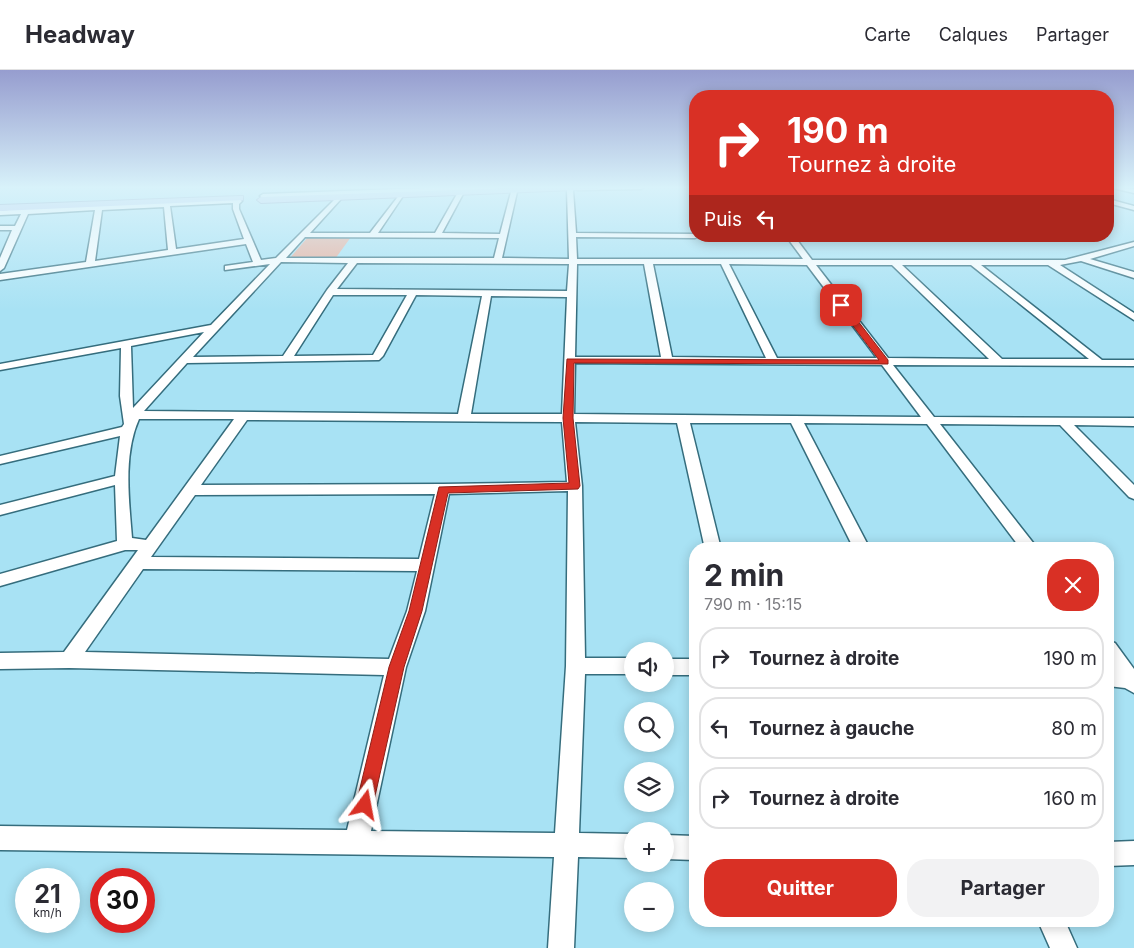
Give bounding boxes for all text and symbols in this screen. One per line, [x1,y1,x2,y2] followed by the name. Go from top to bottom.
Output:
[25,20,135,49] text: Headway
[864,24,911,45] text: Carte
[939,24,1008,45] text: Calques
[1036,24,1109,45] text: Partager
[787,109,889,151] text: 190 m
[704,110,769,175] icon: right
[787,151,956,177] text: Tournez à droite
[752,205,780,233] icon: left
[704,208,742,231] text: Puis
[820,284,862,326] pin
[827,291,855,319] icon: arrive
[704,557,784,593] text: 2 min
[1047,559,1099,611] button: close
[704,594,802,614] text: 790 m · 15:15
[624,642,674,932] map controls
[624,642,674,692] button: sound
[706,644,734,672] icon: right
[749,647,899,670] text: Tournez à droite
[1044,647,1097,670] text: 190 m
[624,702,674,752] button: search
[706,714,734,742] icon: left
[749,717,914,740] text: Tournez à gauche
[1051,717,1097,740] text: 80 m
[624,762,674,812] button: layers
[338,778,390,830] position arrow
[706,784,734,812] icon: right
[749,787,899,810] text: Tournez à droite
[1044,787,1097,810] text: 160 m
[624,822,674,872] button: +
[704,859,897,917] button: Quitter
[907,859,1099,917] button: Partager
[90,868,155,933] speed limit sign: 30
[34,879,61,909] text: 21
[624,882,674,932] button: −
[33,905,62,920] text: km/h

